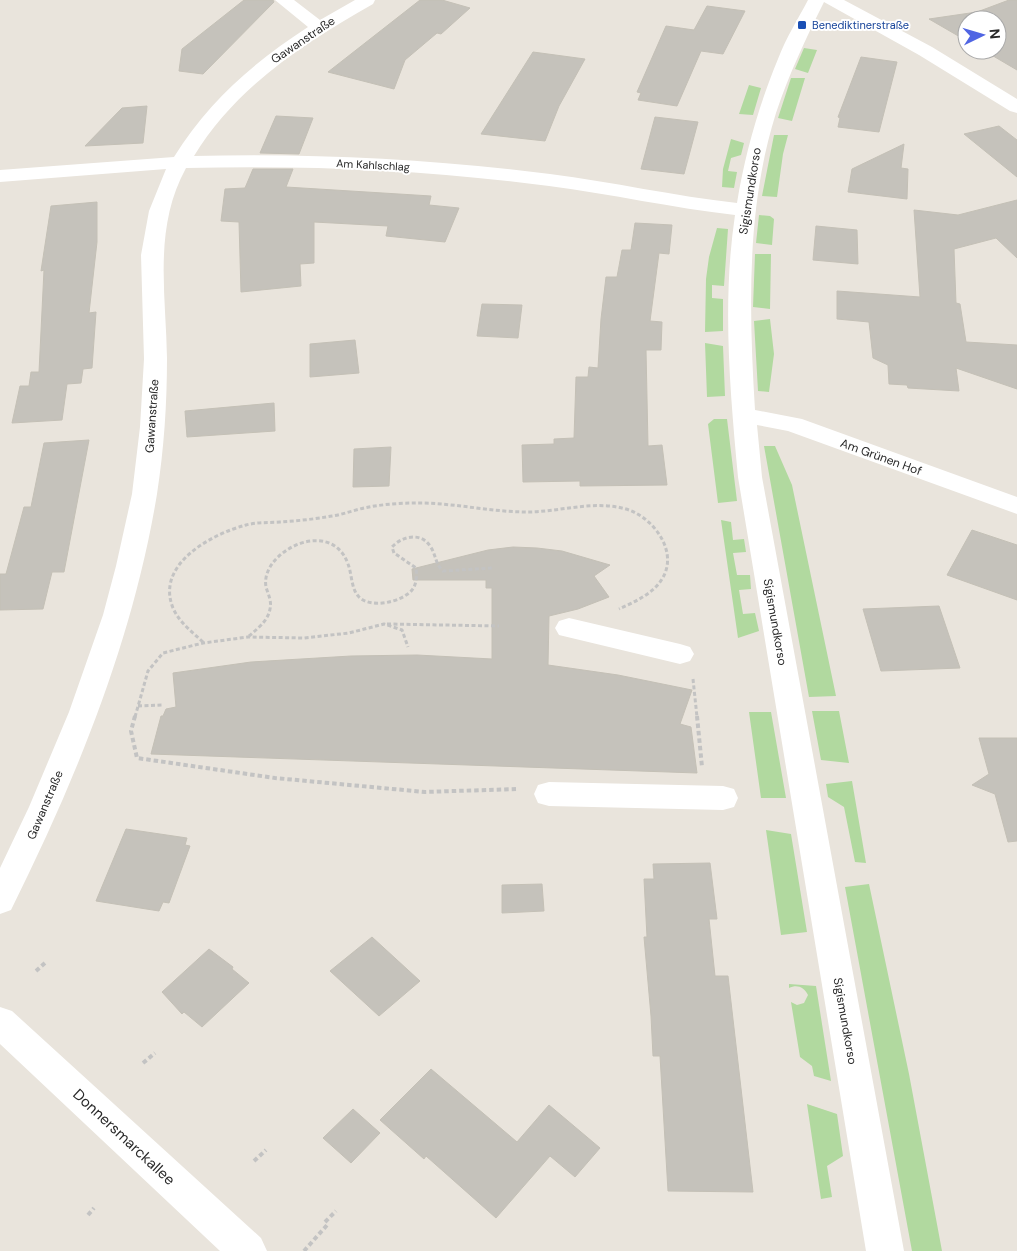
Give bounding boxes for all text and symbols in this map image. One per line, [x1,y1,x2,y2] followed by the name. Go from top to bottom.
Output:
[957,10,1007,60] north arrow
[268,13,338,67] street label: Gawanstraße
[812,18,909,32] place label: Benediktinerstraße
[796,19,808,31] marker: Benediktinerstraße
[986,28,1004,40] text: N
[735,146,765,236] street label: Sigismundkorso
[336,156,410,174] street label: Am Kahlschlag
[141,378,163,453] street label: Gawanstraße
[838,435,924,479] street label: Am Grünen Hof
[760,577,790,667] street label: Sigismundkorso
[23,768,67,842] street label: Gawanstraße
[830,976,860,1066] street label: Sigismundkorso
[69,1084,179,1190] street label: Donnersmarckallee

